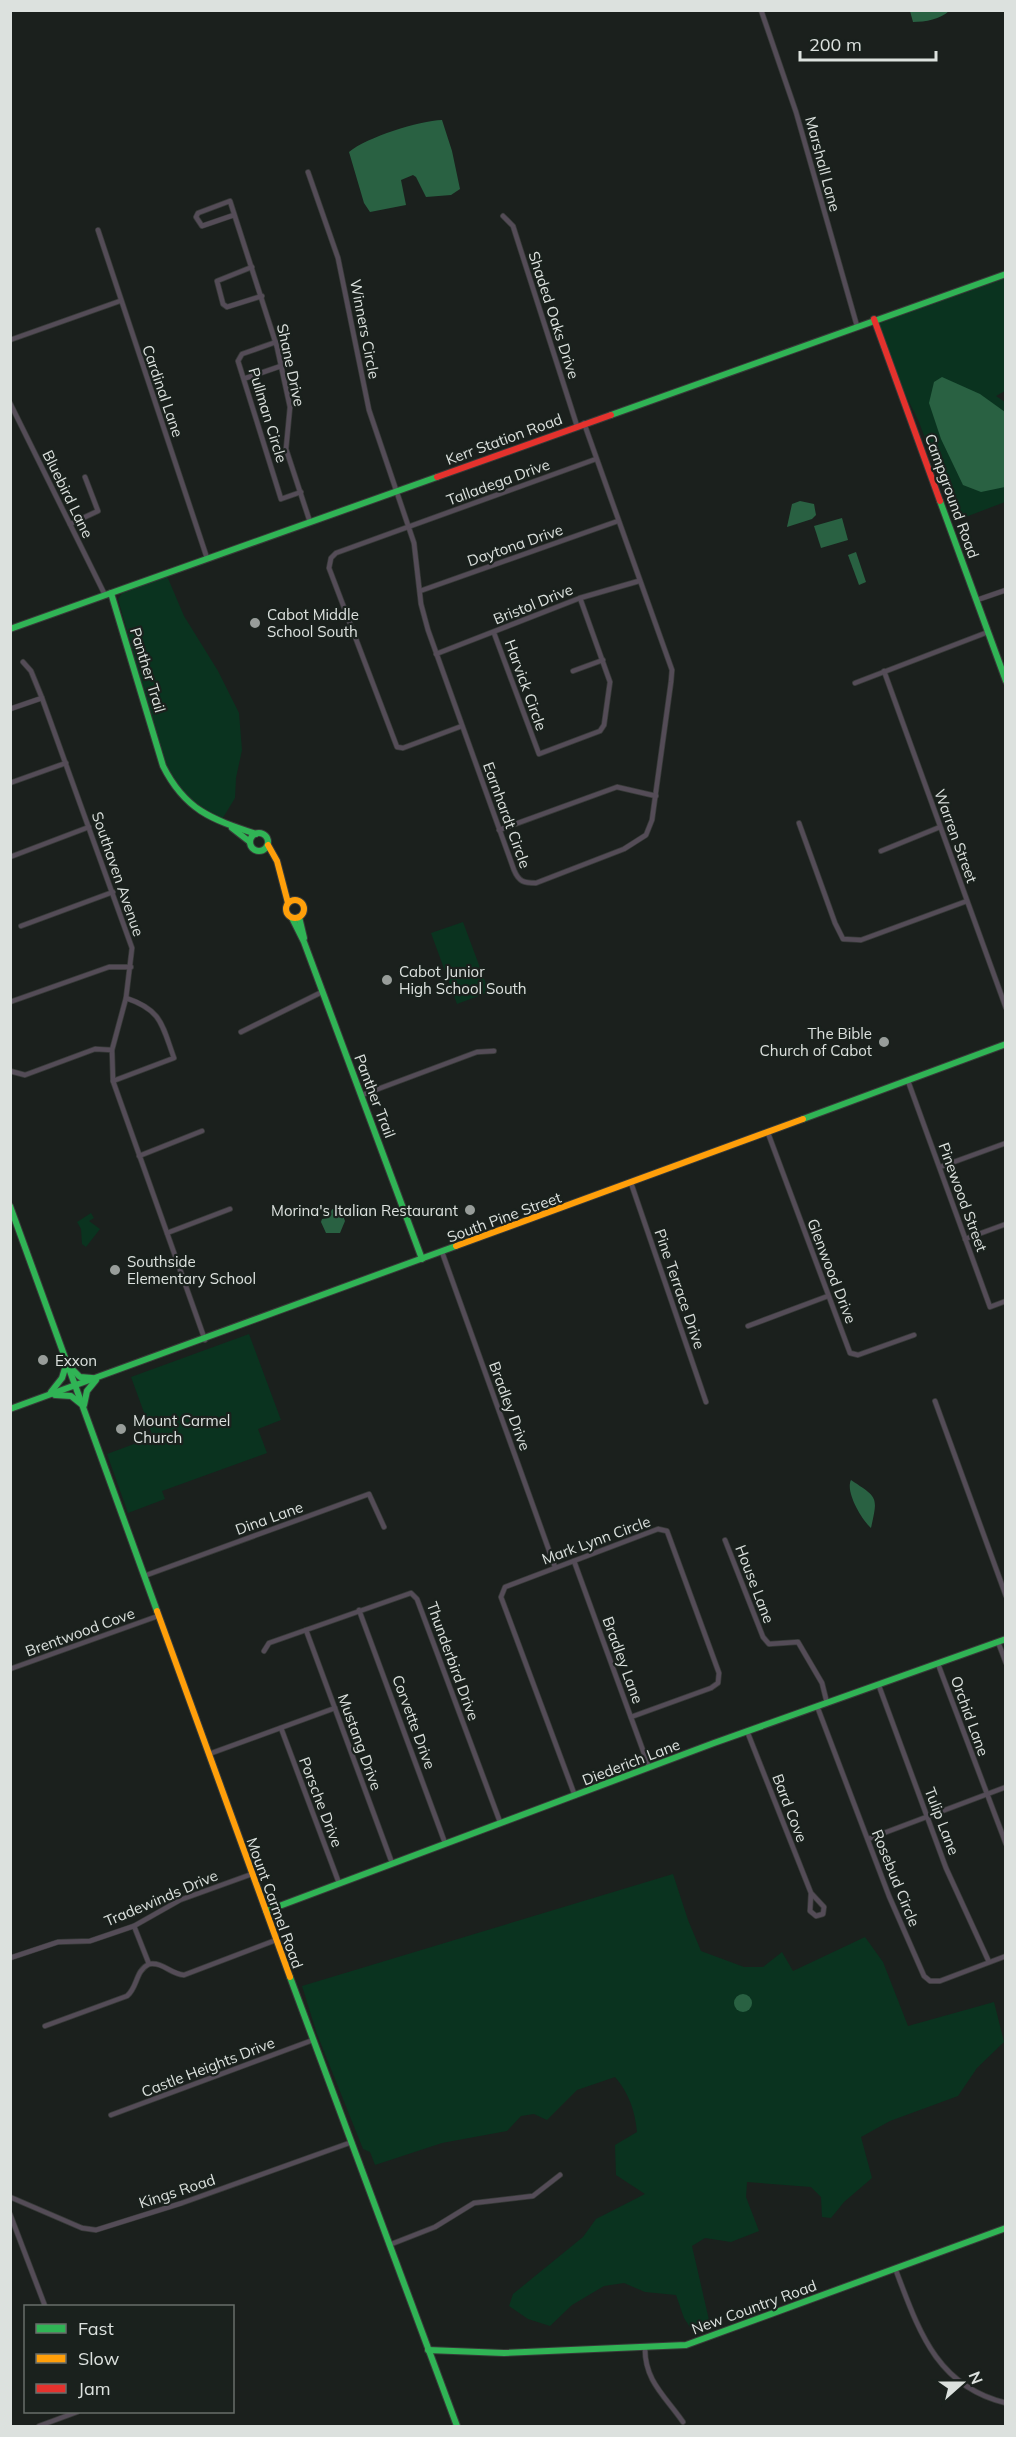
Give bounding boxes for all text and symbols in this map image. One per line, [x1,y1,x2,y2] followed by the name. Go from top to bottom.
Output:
[800,24,936,62] scale bar
[809,33,862,56] text: 200 m
[801,114,845,214] street label: Marshall Lane
[524,249,584,381] street label: Shaded Oaks Drive
[346,278,384,380] street label: Winners Circle
[273,322,309,408] street label: Shane Drive
[138,342,188,440] street label: Cardinal Lane
[244,365,292,465] street label: Pullman Circle
[443,409,565,469] street label: Kerr Station Road
[921,431,983,561] street label: Campground Road
[39,447,97,541] street label: Bluebird Lane
[444,455,552,509] street label: Talladega Drive
[465,520,565,570] street label: Daytona Drive
[490,579,576,629] street label: Bristol Drive
[267,605,359,641] place label: Cabot Middle School South
[248,616,262,630] marker: Cabot Middle School South
[126,625,170,715] street label: Panther Trail
[501,637,551,733] street label: Harvick Circle
[479,759,535,871] street label: Earnhardt Circle
[930,787,982,885] street label: Warren Street
[88,809,148,939] street label: Southaven Avenue
[399,962,527,998] place label: Cabot Junior High School South
[380,973,394,987] marker: Cabot Junior High School South
[760,1024,872,1060] place label: The Bible Church of Cabot
[877,1035,891,1049] marker: The Bible Church of Cabot
[350,1051,400,1141] street label: Panther Trail
[934,1140,992,1254] street label: Pinewood Street
[444,1188,564,1246] street label: South Pine Street
[271,1201,458,1220] place label: Morina's Italian Restaurant
[463,1203,477,1217] marker: Morina's Italian Restaurant
[803,1216,861,1326] street label: Glenwood Drive
[651,1226,709,1352] street label: Pine Terrace Drive
[127,1252,256,1288] place label: Southside Elementary School
[108,1263,122,1277] marker: Southside Elementary School
[55,1351,97,1370] place label: Exxon
[36,1353,50,1367] marker: Exxon
[485,1359,535,1453] street label: Bradley Drive
[133,1411,230,1447] place label: Mount Carmel Church
[114,1422,128,1436] marker: Mount Carmel Church
[233,1497,305,1539] street label: Dina Lane
[539,1512,653,1568] street label: Mark Lynn Circle
[731,1542,779,1626] street label: House Lane
[423,1599,483,1723] street label: Thunderbird Drive
[23,1603,137,1661] street label: Brentwood Cove
[598,1614,648,1706] street label: Bradley Lane
[388,1672,440,1772] street label: Corvette Drive
[947,1673,993,1759] street label: Orchid Lane
[334,1691,386,1793] street label: Mustang Drive
[579,1735,683,1789] street label: Diederich Lane
[295,1754,347,1850] street label: Porsche Drive
[768,1771,812,1845] street label: Bard Cove
[920,1785,964,1857] street label: Tulip Lane
[868,1827,924,1929] street label: Rosebud Circle
[242,1835,308,1971] street label: Mount Carmel Road
[101,1866,221,1930] street label: Tradewinds Drive
[139,2033,277,2101] street label: Castle Heights Drive
[136,2170,218,2212] street label: Kings Road
[689,2276,819,2338] street label: New Country Road
[24,2305,234,2413] legend
[78,2317,114,2340] text: Fast
[78,2347,120,2370] text: Slow
[932,2353,992,2413] north arrow
[965,2368,988,2387] text: N
[78,2377,111,2400] text: Jam

